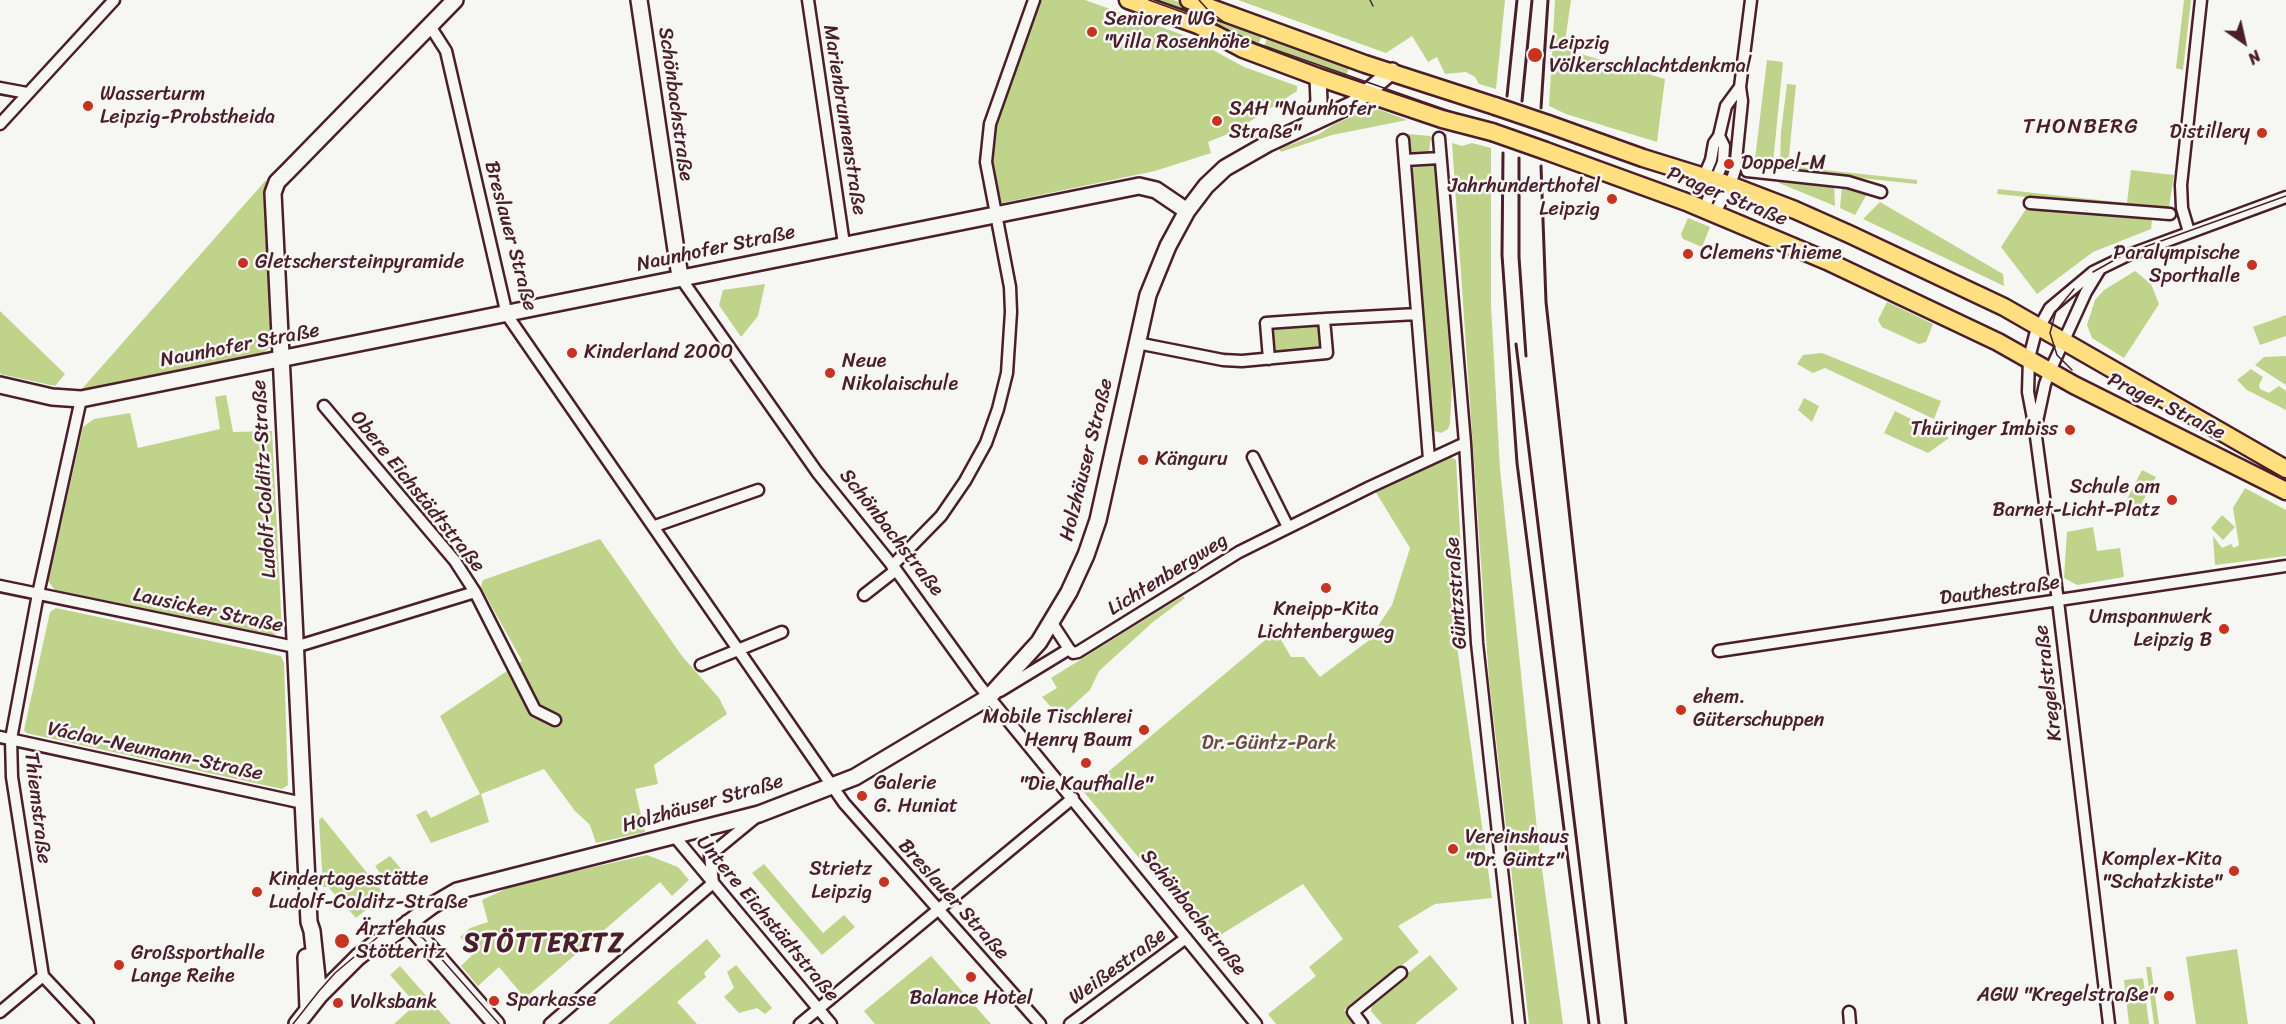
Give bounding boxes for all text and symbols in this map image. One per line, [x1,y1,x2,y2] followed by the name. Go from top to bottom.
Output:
[1104,8,1250,55] place label: Senioren WG "Villa Rosenhöhe
[2214,12,2274,72] north arrow
[817,23,871,217] street label: Marienbrunnenstraße
[1085,25,1099,39] marker: Senioren WG "Villa Rosenhöhe
[652,26,698,182] street label: Schönbachstraße
[1549,32,1751,79] place label: Leipzig Völkerschlachtdenkmal
[2242,42,2267,72] text: N
[1526,46,1544,64] marker: Leipzig Völkerschlachtdenkmal
[100,83,275,130] place label: Wasserturm Leipzig-Probstheida
[1229,98,1375,145] place label: SAH "Naunhofer Straße"
[81,99,95,113] marker: Wasserturm Leipzig-Probstheida
[1210,114,1224,128] marker: SAH "Naunhofer Straße"
[2022,115,2140,141] district label: THONBERG
[2170,121,2250,145] place label: Distillery
[2255,126,2269,140] marker: Distillery
[1741,152,1826,176] place label: Doppel-M
[1722,157,1736,171] marker: Doppel-M
[478,158,542,314] street label: Breslauer Straße
[1663,162,1791,232] street label: Prager Straße
[1448,175,1600,222] place label: Jahrhunderthotel Leipzig
[1605,192,1619,206] marker: Jahrhunderthotel Leipzig
[634,220,798,278] street label: Naunhofer Straße
[1700,242,1842,266] place label: Clemens Thieme
[2113,242,2240,289] place label: Paralympische Sporthalle
[1681,247,1695,261] marker: Clemens Thieme
[255,251,464,275] place label: Gletschersteinpyramide
[236,256,250,270] marker: Gletschersteinpyramide
[2245,258,2259,272] marker: Paralympische Sporthalle
[158,319,322,373] street label: Naunhofer Straße
[584,341,733,365] place label: Kinderland 2000
[565,346,579,360] marker: Kinderland 2000
[842,350,958,397] place label: Neue Nikolaischule
[823,366,837,380] marker: Neue Nikolaischule
[2103,368,2229,446] street label: Prager Straße
[1055,376,1119,544] street label: Holzhäuser Straße
[248,379,282,579] street label: Ludolf-Colditz-Straße
[344,406,490,578] street label: Obere Eichstädtstraße
[1910,418,2058,442] place label: Thüringer Imbiss
[2063,423,2077,437] marker: Thüringer Imbiss
[1155,448,1228,472] place label: Känguru
[1136,453,1150,467] marker: Känguru
[834,464,948,602] street label: Schönbachstraße
[1992,476,2160,523] place label: Schule am Barnet-Licht-Platz
[2165,493,2179,507] marker: Schule am Barnet-Licht-Platz
[1103,528,1233,622] street label: Lichtenbergweg
[1441,536,1473,650] street label: Güntzstraße
[1938,571,2062,611] street label: Dauthestraße
[1319,581,1333,595] marker: Kneipp-Kita Lichtenbergweg
[131,583,285,639] street label: Lausicker Straße
[1257,598,1395,645] place label: Kneipp-Kita Lichtenbergweg
[2089,606,2212,653] place label: Umspannwerk Leipzig B
[2217,622,2231,636] marker: Umspannwerk Leipzig B
[2030,623,2068,743] street label: Kregelstraße
[1693,686,1824,733] place label: ehem. Güterschuppen
[1674,703,1688,717] marker: ehem. Güterschuppen
[983,706,1132,753] place label: Mobile Tischlerei Henry Baum
[45,717,265,787] street label: Václav-Neumann-Straße
[1137,723,1151,737] marker: Mobile Tischlerei Henry Baum
[1202,732,1336,756] park label: Dr.-Güntz-Park
[18,751,56,865] street label: Thiemstraße
[1079,756,1093,770] marker: "Die Kaufhalle"
[620,770,786,838] street label: Holzhäuser Straße
[874,772,958,819] place label: Galerie G. Huniat
[1019,773,1153,797] place label: "Die Kaufhalle"
[855,789,869,803] marker: Galerie G. Huniat
[1465,826,1569,873] place label: Vereinshaus "Dr. Güntz"
[690,831,844,1007] street label: Untere Eichstädtstraße
[893,835,1013,965] street label: Breslauer Straße
[1446,842,1460,856] marker: Vereinshaus "Dr. Güntz"
[1135,845,1251,981] street label: Schönbachstraße
[2102,848,2222,895] place label: Komplex-Kita "Schatzkiste"
[809,858,872,905] place label: Strietz Leipzig
[2227,864,2241,878] marker: Komplex-Kita "Schatzkiste"
[269,868,468,915] place label: Kindertagesstätte Ludolf-Colditz-Straße
[877,875,891,889] marker: Strietz Leipzig
[250,885,264,899] marker: Kindertagesstätte Ludolf-Colditz-Straße
[356,918,446,965] place label: Ärztehaus Stötteritz
[1064,924,1172,1010] street label: Weißestraße
[466,928,622,960] district label: STÖTTERITZ
[333,932,351,950] marker: Ärztehaus Stötteritz
[131,942,265,989] place label: Großsporthalle Lange Reihe
[112,958,126,972] marker: Großsporthalle Lange Reihe
[964,970,978,984] marker: Balance Hotel
[1977,984,2157,1008] place label: AGW "Kregelstraße"
[909,987,1033,1011] place label: Balance Hotel
[506,989,596,1013] place label: Sparkasse
[2162,989,2176,1003] marker: AGW "Kregelstraße"
[350,991,437,1015] place label: Volksbank
[487,994,501,1008] marker: Sparkasse
[331,996,345,1010] marker: Volksbank

